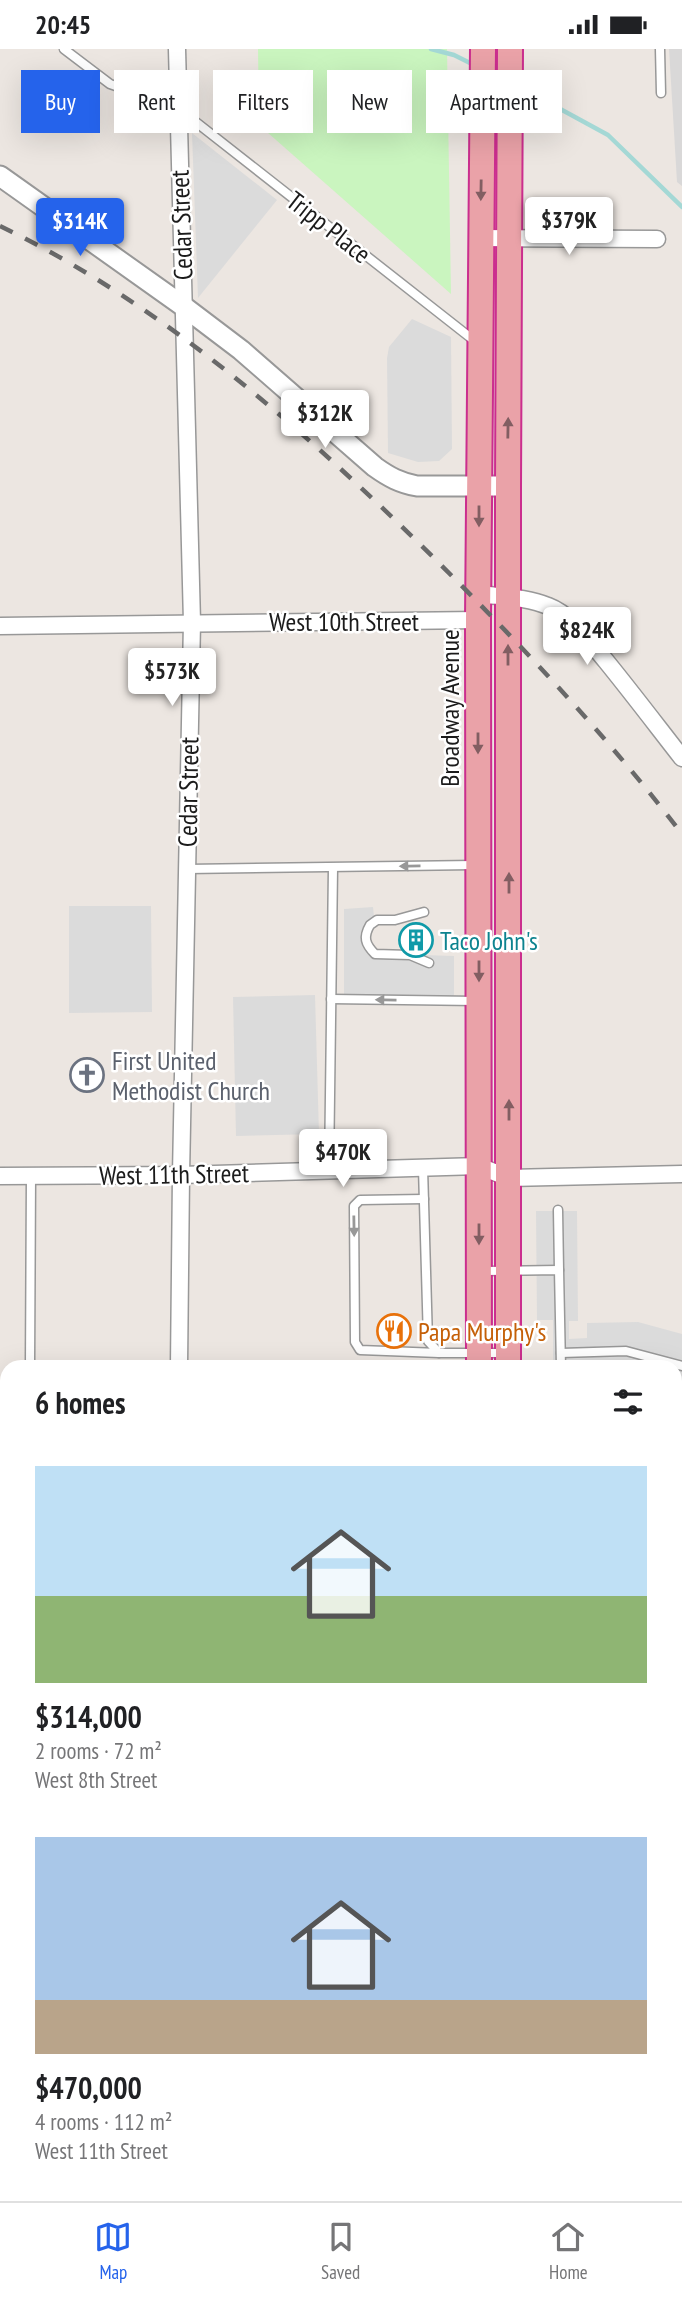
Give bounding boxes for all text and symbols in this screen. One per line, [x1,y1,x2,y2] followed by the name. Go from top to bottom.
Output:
[35,8,91,41] text: 20:45
[21,70,100,133] chip: Buy
[114,70,199,133] chip: Rent
[213,70,313,133] chip: Filters
[327,70,412,133] chip: New
[426,70,562,133] chip: Apartment
[163,169,199,281] street label: Cedar Street
[475,180,487,202] one-way arrow
[280,184,378,270] street label: Tripp Place
[520,197,618,257] pin: $379K
[31,199,129,258] pin: $314K
[541,205,597,234] text: $379K
[52,206,108,235] text: $314K
[276,391,374,450] pin: $312K
[297,398,353,427] text: $312K
[502,416,514,438] one-way arrow
[473,505,485,527] one-way arrow
[269,605,419,638] street label: West 10th Street
[538,607,636,667] pin: $824K
[559,615,615,644] text: $824K
[433,629,466,787] street label: Broadway Avenue
[502,644,514,666] one-way arrow
[123,649,221,708] pin: $573K
[144,656,200,685] text: $573K
[472,732,484,754] one-way arrow
[171,737,205,847] street label: Cedar Street
[399,861,421,872] one-way arrow
[503,871,514,893] one-way arrow
[397,921,435,959] building icon: Taco John's
[440,924,538,957] place label: Taco John's
[473,960,485,982] one-way arrow
[375,994,397,1006] one-way arrow
[112,1044,270,1107] place label: First United Methodist Church
[68,1056,106,1094] church icon: First United Methodist Church
[503,1099,515,1121] one-way arrow
[294,1129,392,1189] pin: $470K
[315,1137,371,1166] text: $470K
[99,1156,249,1192] street label: West 11th Street
[349,1215,360,1237] one-way arrow
[473,1223,485,1245] one-way arrow
[375,1312,413,1350] restaurant icon: Papa Murphy's
[418,1315,546,1348] place label: Papa Murphy's
[35,1383,126,1422] text: 6 homes
[609,1383,647,1421] icon: filters
[278,1511,404,1637] icon: home
[35,1697,142,1736] text: $314,000
[35,1736,162,1765] text: 2 rooms · 72 m²
[35,1765,157,1794] text: West 8th Street
[278,1882,404,2008] icon: home
[35,2068,142,2107] text: $470,000
[35,2107,172,2136] text: 4 rooms · 112 m²
[35,2136,168,2165] text: West 11th Street
[94,2218,132,2284] tab: Map
[321,2218,360,2284] tab: Saved
[549,2218,588,2284] tab: Home

